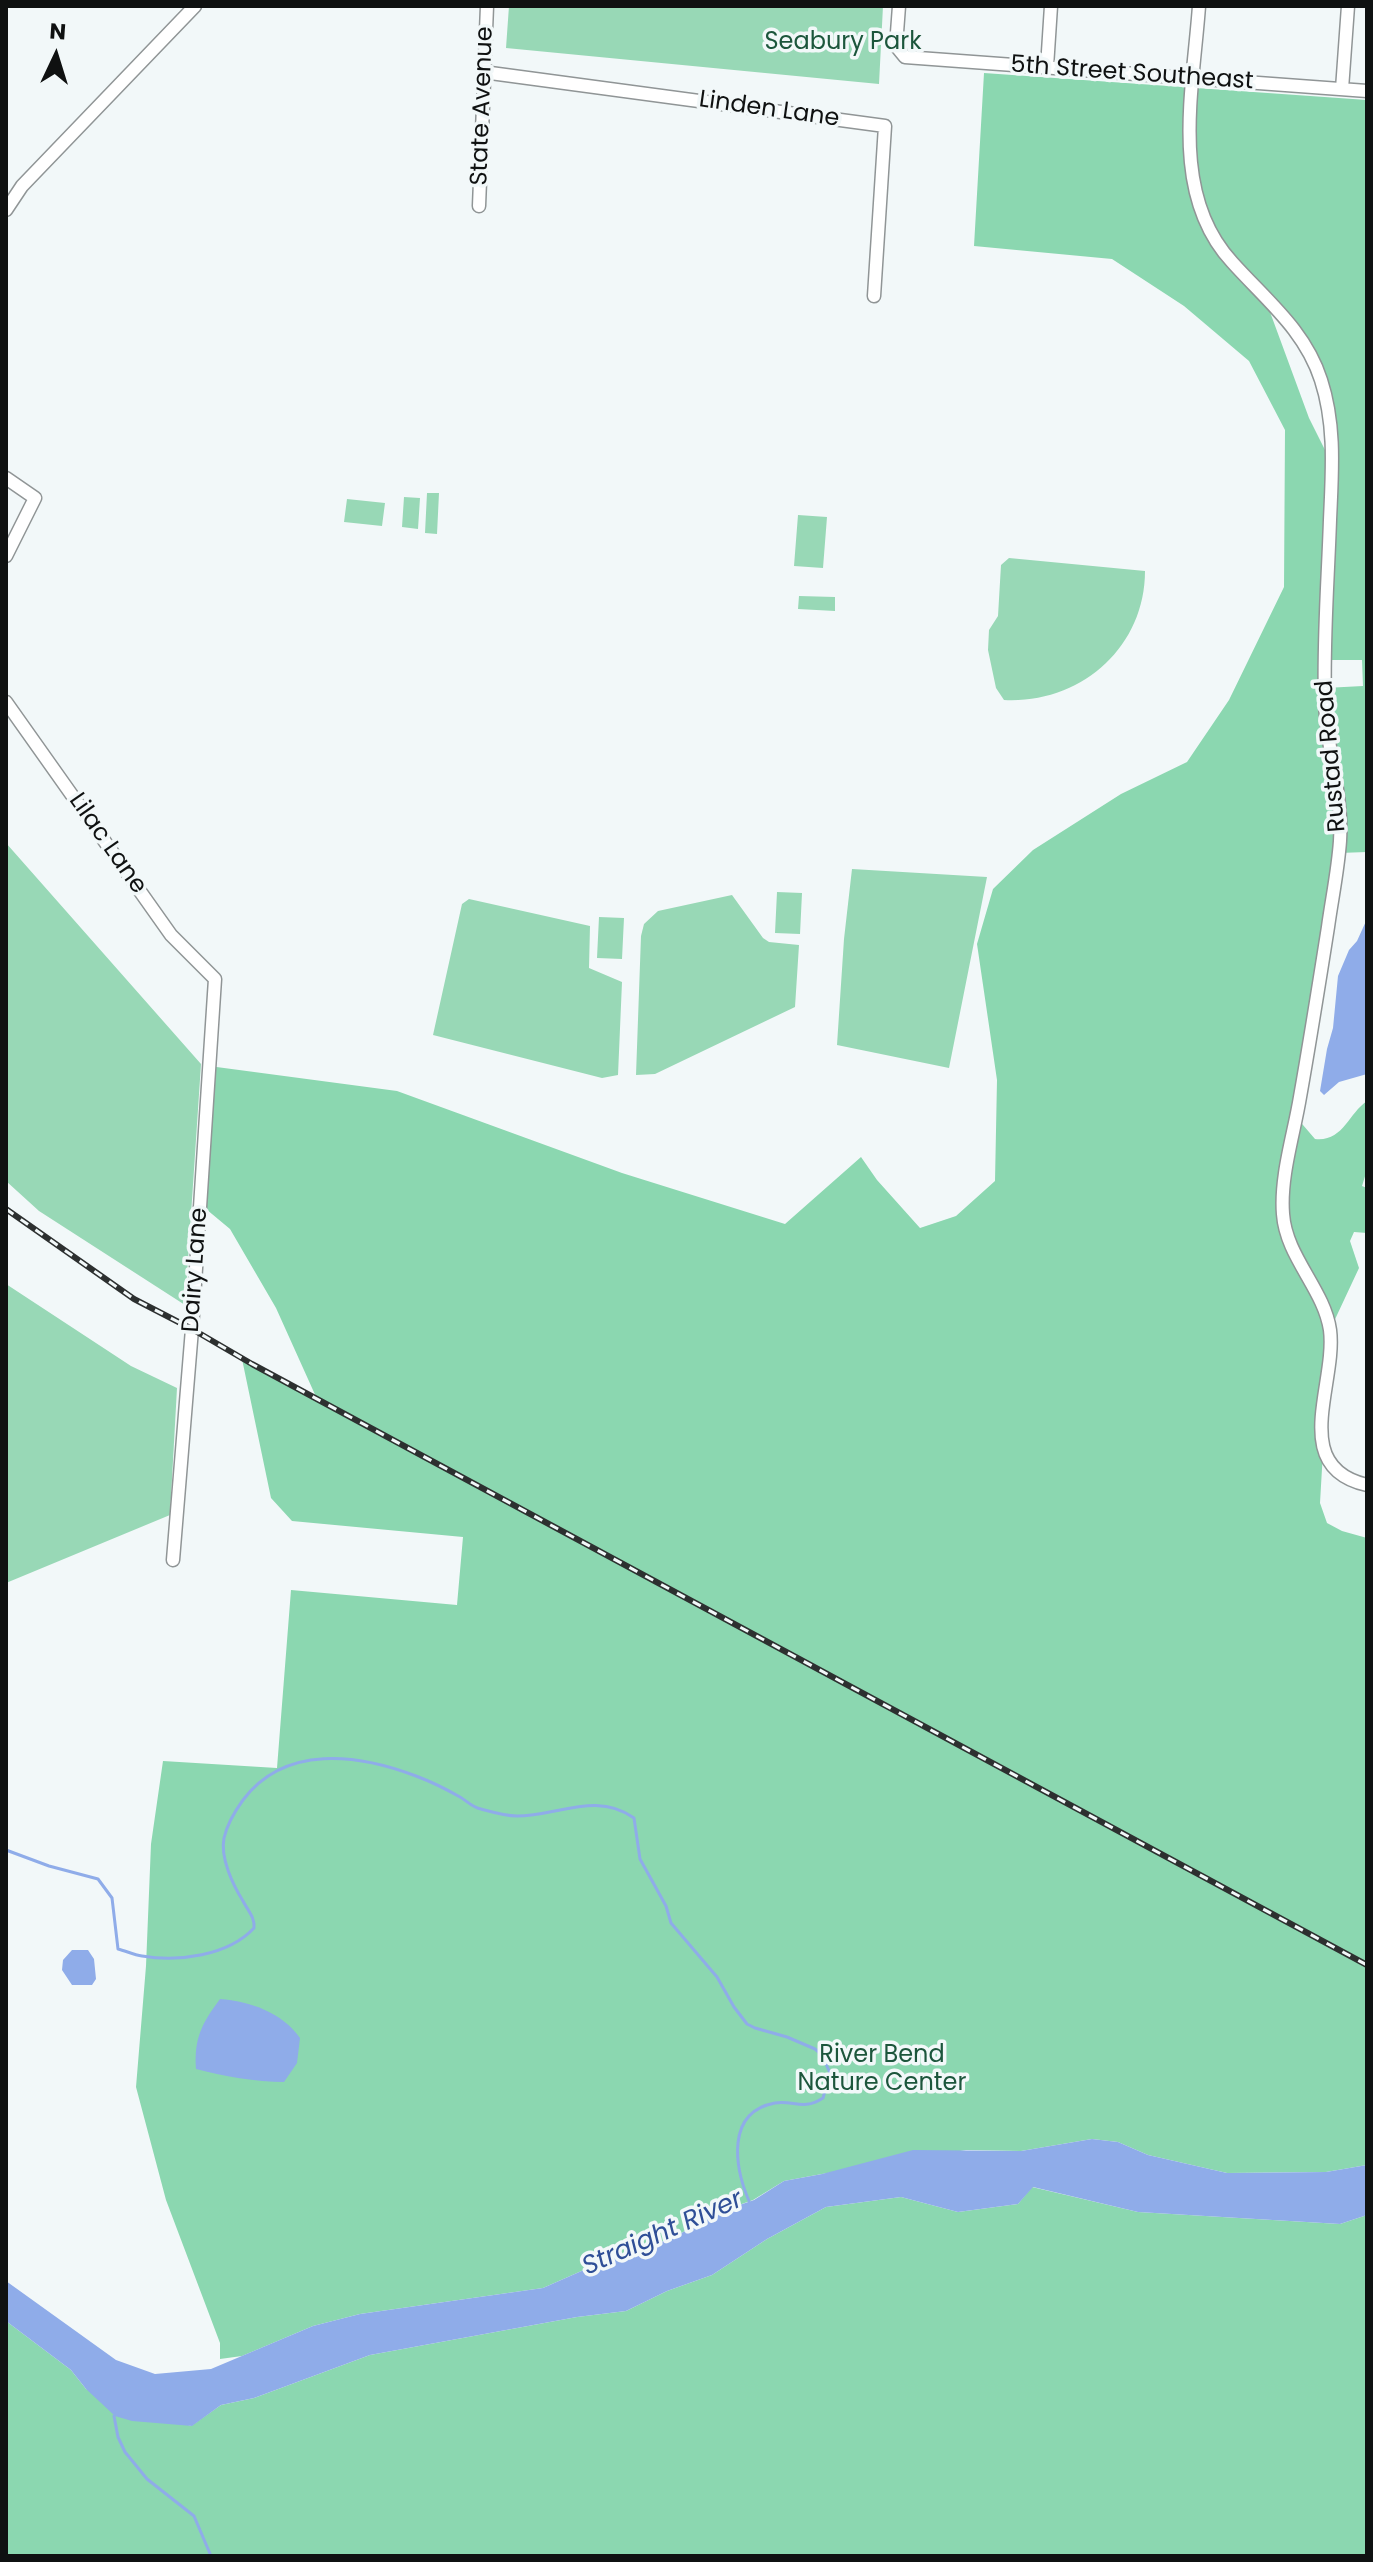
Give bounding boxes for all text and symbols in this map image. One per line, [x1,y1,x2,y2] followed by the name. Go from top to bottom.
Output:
[16,16,96,96] north arrow
[48,16,67,48] text: N
[466,26,500,186] street label: State Avenue
[764,29,922,57] park label: Seabury Park
[1010,51,1254,97] street label: 5th Street Southeast
[697,86,841,134] street label: Linden Lane
[1311,679,1353,833] street label: Rustad Road
[62,788,152,900] street label: Lilac Lane
[177,1207,215,1333] street label: Dairy Lane
[798,2042,966,2098] park label: River Bend Nature Center
[578,2185,748,2283] water label: Straight River

